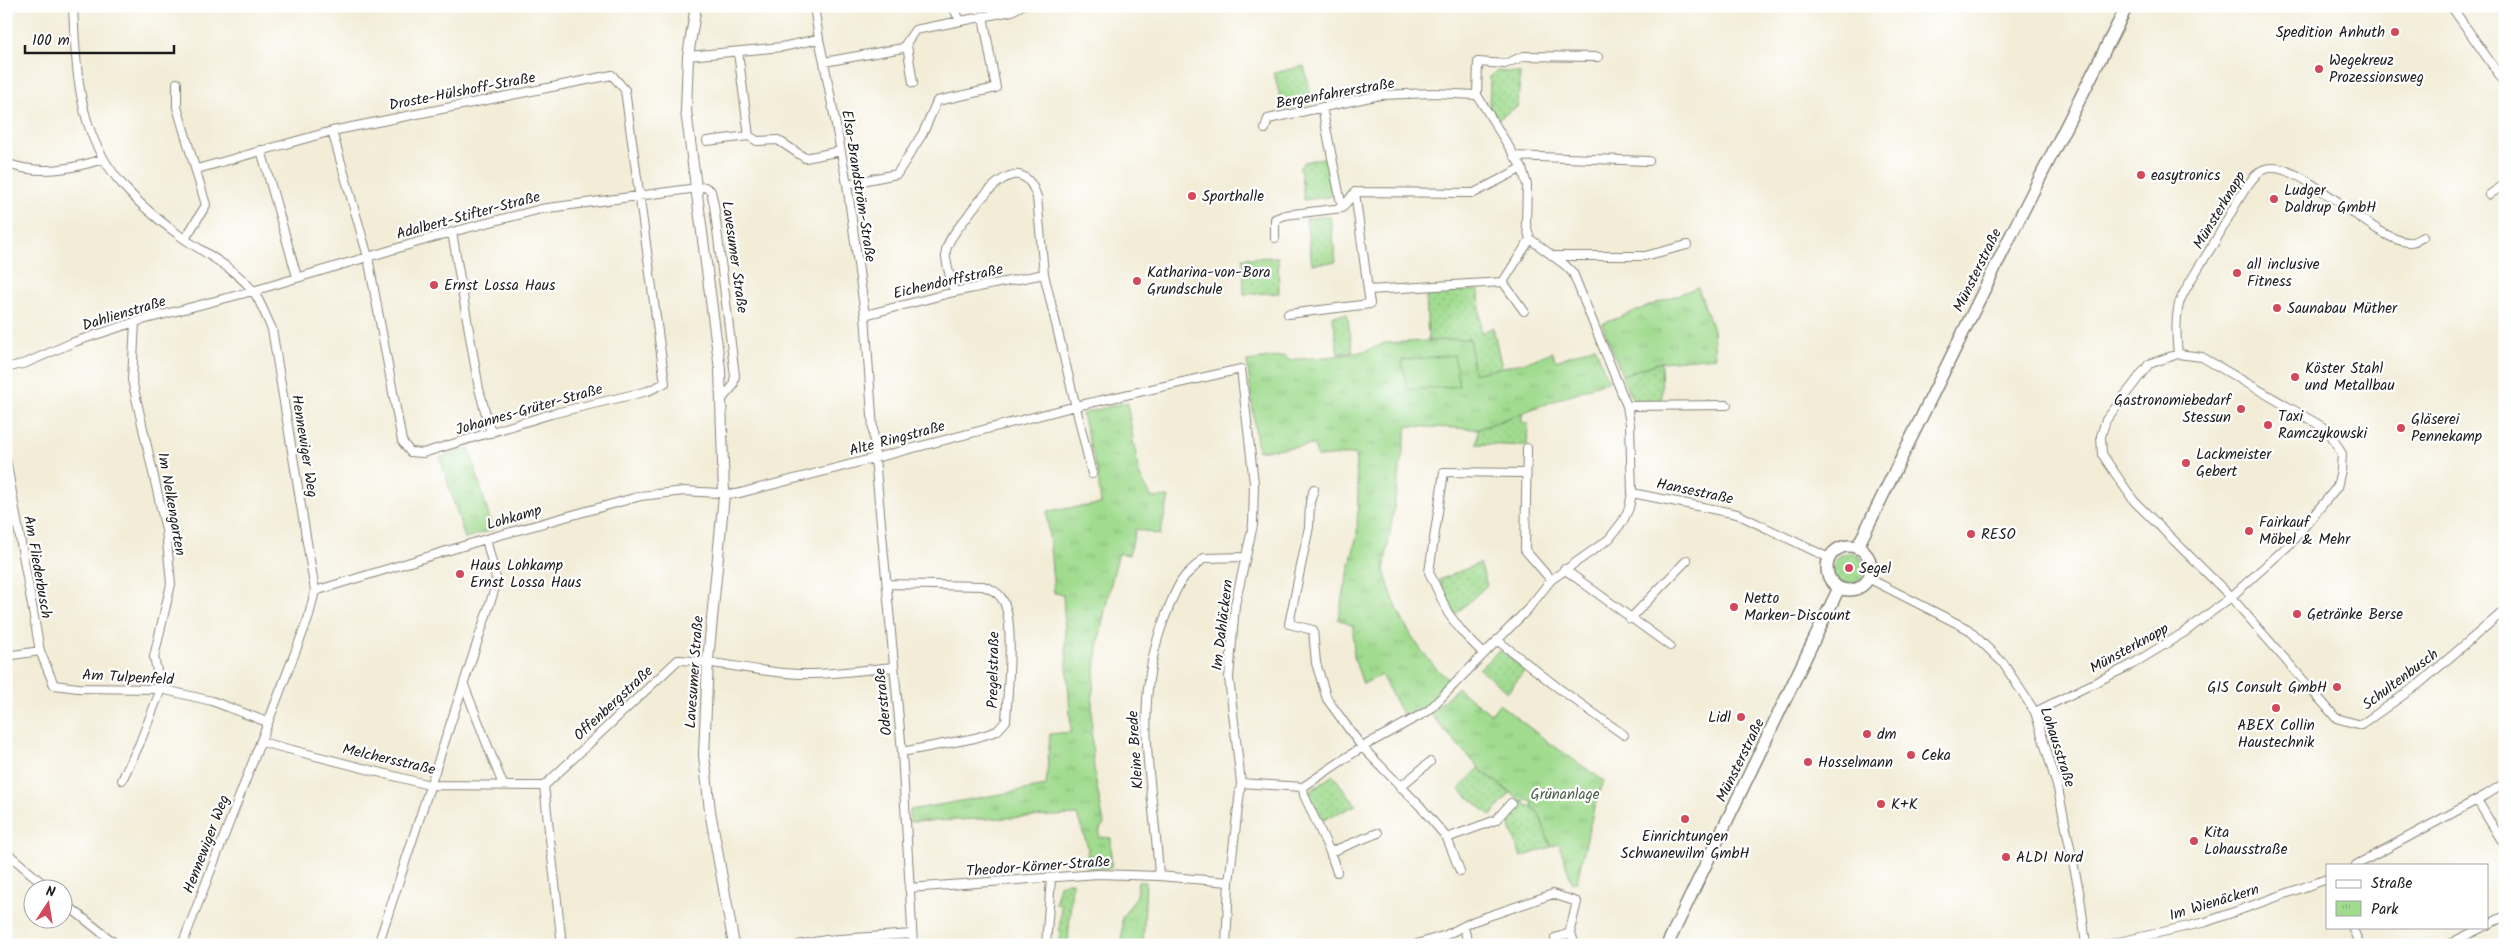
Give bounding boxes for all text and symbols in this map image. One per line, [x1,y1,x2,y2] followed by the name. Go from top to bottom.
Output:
[2276,21,2385,45] place label: Spedition Anhuth
[25,22,174,54] scale bar
[2389,26,2401,38] marker: Spedition Anhuth
[32,29,70,53] text: 100 m
[2329,49,2424,90] place label: Wegekreuz Prozessionsweg
[2313,63,2325,75] marker: Wegekreuz Prozessionsweg
[387,66,538,118] street label: Droste-Hülshoff-Straße
[1274,72,1397,116] street label: Bergenfahrerstraße
[834,108,882,264] street label: Elsa-Brandström-Straße
[2151,164,2221,188] place label: easytronics
[2187,167,2253,254] street label: Münsterknapp
[2135,169,2147,181] marker: easytronics
[2284,179,2376,220] place label: Ludger Daldrup GmbH
[394,185,543,247] street label: Adalbert-Stifter-Straße
[1202,185,1264,209] place label: Sporthalle
[1186,190,1198,202] marker: Sporthalle
[2268,193,2280,205] marker: Ludger Daldrup GmbH
[714,200,754,315] street label: Lavesumer Straße
[1947,224,2009,316] street label: Münsterstraße
[2247,253,2320,294] place label: all inclusive Fitness
[891,258,1006,306] street label: Eichendorffstraße
[1147,261,1271,302] place label: Katharina-von-Bora Grundschule
[2231,267,2243,279] marker: all inclusive Fitness
[444,274,556,298] place label: Ernst Lossa Haus
[1131,275,1143,287] marker: Katharina-von-Bora Grundschule
[428,279,440,291] marker: Ernst Lossa Haus
[79,290,169,338] street label: Dahlienstraße
[2287,297,2398,321] place label: Saunabau Müther
[2271,302,2283,314] marker: Saunabau Müther
[2305,357,2395,398] place label: Köster Stahl und Metallbau
[2289,371,2301,383] marker: Köster Stahl und Metallbau
[453,377,606,442] street label: Johannes-Grüter-Straße
[2114,389,2232,430] place label: Gastronomiebedarf Stessun
[284,393,324,499] street label: Hennewiger Weg
[2235,403,2247,415] marker: Gastronomiebedarf Stessun
[2278,405,2368,446] place label: Taxi Ramczykowski
[2411,408,2482,449] place label: Gläserei Pennekamp
[847,415,948,463] street label: Alte Ringstraße
[2262,419,2274,431] marker: Taxi Ramczykowski
[2395,422,2407,434] marker: Gläserei Pennekamp
[2196,443,2272,484] place label: Lackmeister Gebert
[150,451,192,558] street label: Im Nelkengarten
[2180,457,2192,469] marker: Lackmeister Gebert
[1654,472,1736,512] street label: Hansestraße
[484,499,545,537] street label: Lohkamp
[2259,511,2351,552] place label: Fairkauf Möbel & Mehr
[16,514,58,621] street label: Am Fliederbusch
[1981,523,2016,547] place label: RESO
[2243,525,2255,537] marker: Fairkauf Möbel & Mehr
[1965,528,1977,540] marker: RESO
[470,554,582,595] place label: Haus Lohkamp Ernst Lossa Haus
[1859,557,1892,581] place label: Segel
[1843,562,1855,574] marker: Segel
[454,568,466,580] marker: Haus Lohkamp Ernst Lossa Haus
[1206,578,1240,672] street label: Im Dahläckern
[1744,587,1851,628] place label: Netto Marken-Discount
[1728,601,1740,613] marker: Netto Marken-Discount
[2307,603,2403,627] place label: Getränke Berse
[2291,608,2303,620] marker: Getränke Berse
[679,615,711,729] street label: Lavesumer Straße
[2085,617,2173,681] street label: Münsterknapp
[981,631,1007,709] street label: Pregelstraße
[2357,643,2444,717] street label: Schultenbusch
[568,660,659,747] street label: Offenbergstraße
[82,664,175,692] street label: Am Tulpenfeld
[868,667,899,737] street label: Oderstraße
[2207,676,2327,700] place label: GIS Consult GmbH
[2331,681,2343,693] marker: GIS Consult GmbH
[2270,702,2282,714] marker: ABEX Collin Haustechnik
[2033,704,2081,791] street label: Lohausstraße
[1708,706,1731,730] place label: Lidl
[1121,709,1151,790] street label: Kleine Brede
[1735,711,1747,723] marker: Lidl
[1710,714,1772,806] street label: Münsterstraße
[2237,714,2315,755] place label: ABEX Collin Haustechnik
[1877,723,1896,747] place label: dm
[1861,728,1873,740] marker: dm
[340,738,438,782] street label: Melchersstraße
[1921,744,1951,768] place label: Ceka
[1905,749,1917,761] marker: Ceka
[1818,751,1893,775] place label: Hosselmann
[1802,756,1814,768] marker: Hosselmann
[1531,783,1600,807] park label: Grünanlage
[177,792,237,897] street label: Hennewiger Weg
[1891,793,1918,817] place label: K+K
[1875,798,1887,810] marker: K+K
[1679,813,1691,825] marker: Einrichtungen Schwanewilm GmbH
[2204,821,2288,862] place label: Kita Lohausstraße
[1621,825,1749,866] place label: Einrichtungen Schwanewilm GmbH
[2188,835,2200,847] marker: Kita Lohausstraße
[2016,846,2084,870] place label: ALDI Nord
[965,850,1111,884] street label: Theodor-Körner-Straße
[2000,851,2012,863] marker: ALDI Nord
[2326,864,2488,928] legend
[2371,872,2413,896] text: Straße
[22,878,72,928] north arrow
[2166,878,2262,928] street label: Im Wienäckern
[44,881,57,904] text: N
[2371,898,2399,922] text: Park

